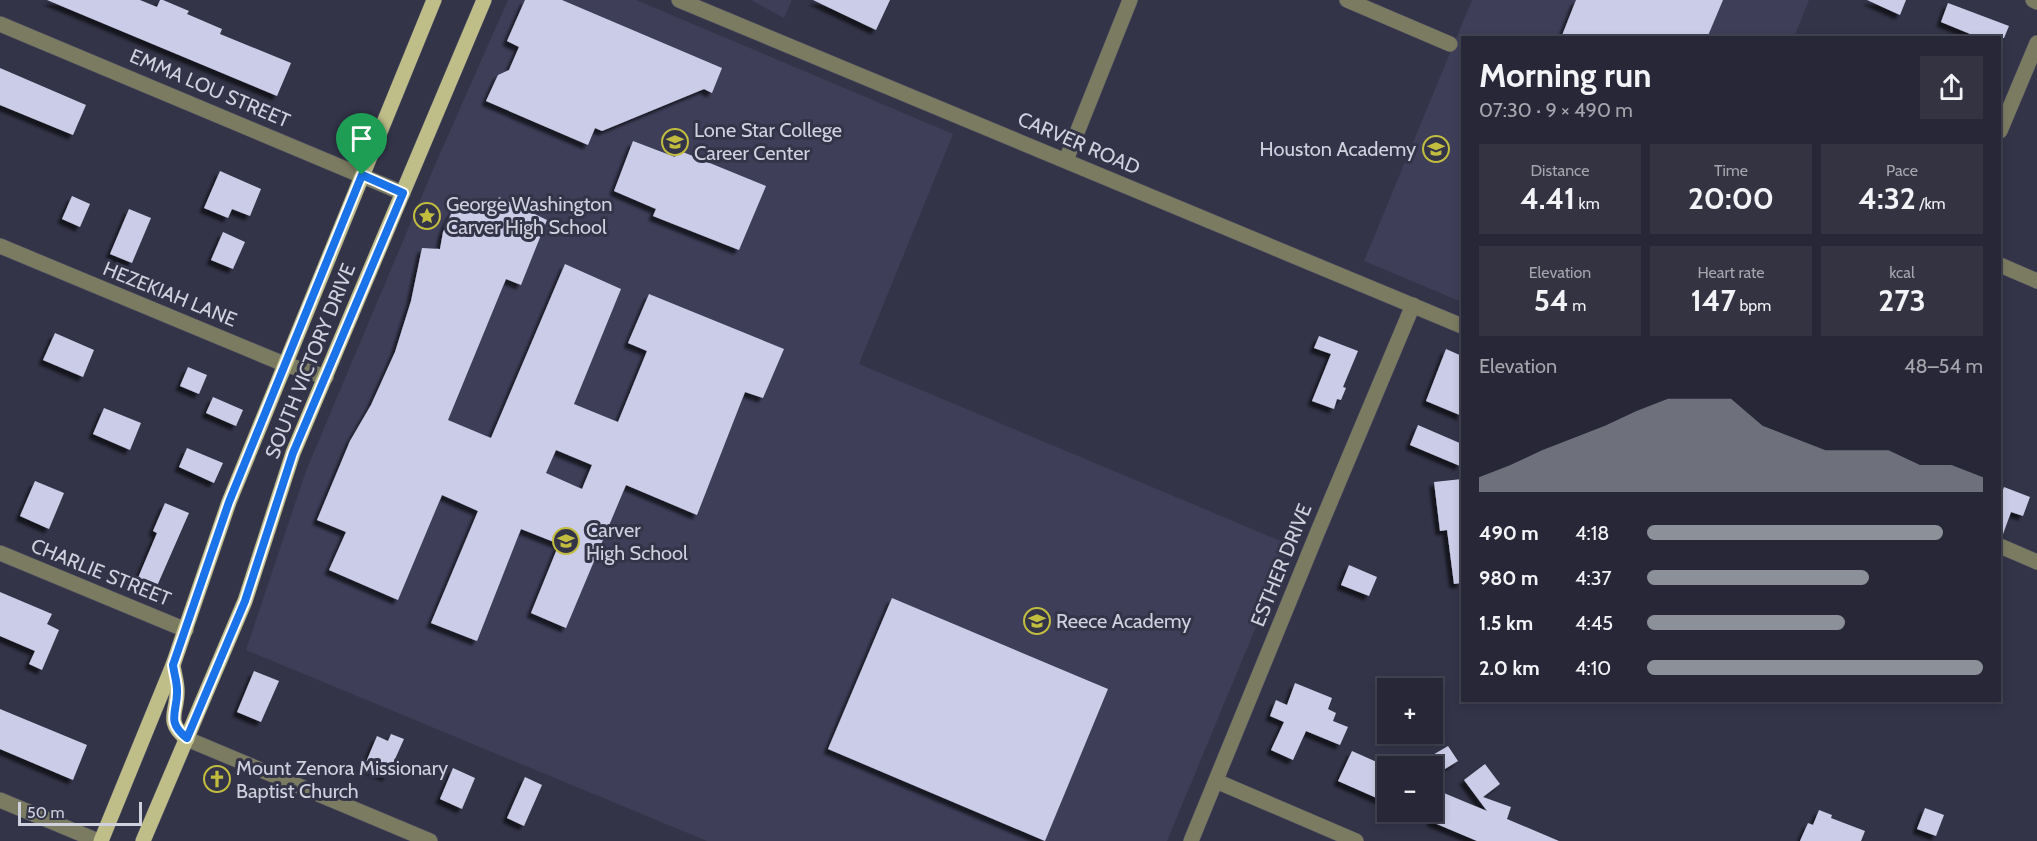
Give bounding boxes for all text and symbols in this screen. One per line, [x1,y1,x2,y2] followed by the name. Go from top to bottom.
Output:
[126,43,294,133] street label: EMMA LOU STREET
[1479,55,1651,95] text: Morning run
[1920,56,1983,119] button: share
[1479,98,1633,122] text: 07:30 · 9 × 490 m
[1014,106,1144,180] street label: CARVER ROAD
[336,113,387,175] pin
[694,118,842,165] place label: Lone Star College Career Center
[345,122,378,155] icon: arrive
[660,127,690,157] school or university icon: Lone Star College Career Center
[1421,134,1451,164] school or university icon: Houston Academy
[1260,137,1416,161] place label: Houston Academy
[1531,161,1589,180] text: Distance
[1714,161,1748,180] text: Time
[1886,161,1918,180] text: Pace
[1520,180,1575,217] text: 4.41
[1688,180,1774,217] text: 20:00
[1858,180,1916,217] text: 4:32
[446,192,613,239] place label: George Washington Carver High School
[1575,194,1600,213] text: km
[1916,194,1946,213] text: /km
[412,201,442,231] place icon: George Washington Carver High School
[100,256,240,332] street label: HEZEKIAH LANE
[260,260,360,462] street label: SOUTH VICTORY DRIVE
[1529,263,1591,282] text: Elevation
[1698,263,1764,282] text: Heart rate
[1889,263,1915,282] text: kcal
[1534,282,1569,319] text: 54
[1691,282,1736,319] text: 147
[1878,282,1926,319] text: 273
[1569,296,1586,315] text: m
[1736,296,1771,315] text: bpm
[1479,354,1557,378] text: Elevation
[1904,354,1983,378] text: 48–54 m
[1245,500,1317,630] street label: ESTHER DRIVE
[586,518,688,565] place label: Carver High School
[1479,521,1539,545] text: 490 m
[1575,521,1609,545] text: 4:18
[551,526,581,556] school or university icon: Carver High School
[28,533,175,611] street label: CHARLIE STREET
[1479,566,1538,590] text: 980 m
[1575,566,1612,590] text: 4:37
[1022,606,1052,636] school or university icon: Reece Academy
[1056,609,1191,633] place label: Reece Academy
[1479,611,1533,635] text: 1.5 km
[1575,611,1613,635] text: 4:45
[1479,656,1540,680] text: 2.0 km
[1575,656,1611,680] text: 4:10
[1377,678,1443,822] map controls
[1377,678,1443,744] button: +
[236,756,448,803] place label: Mount Zenora Missionary Baptist Church
[1377,756,1443,822] button: −
[202,764,232,794] church icon: Mount Zenora Missionary Baptist Church
[18,799,142,826] scale bar
[27,803,64,822] text: 50 m

